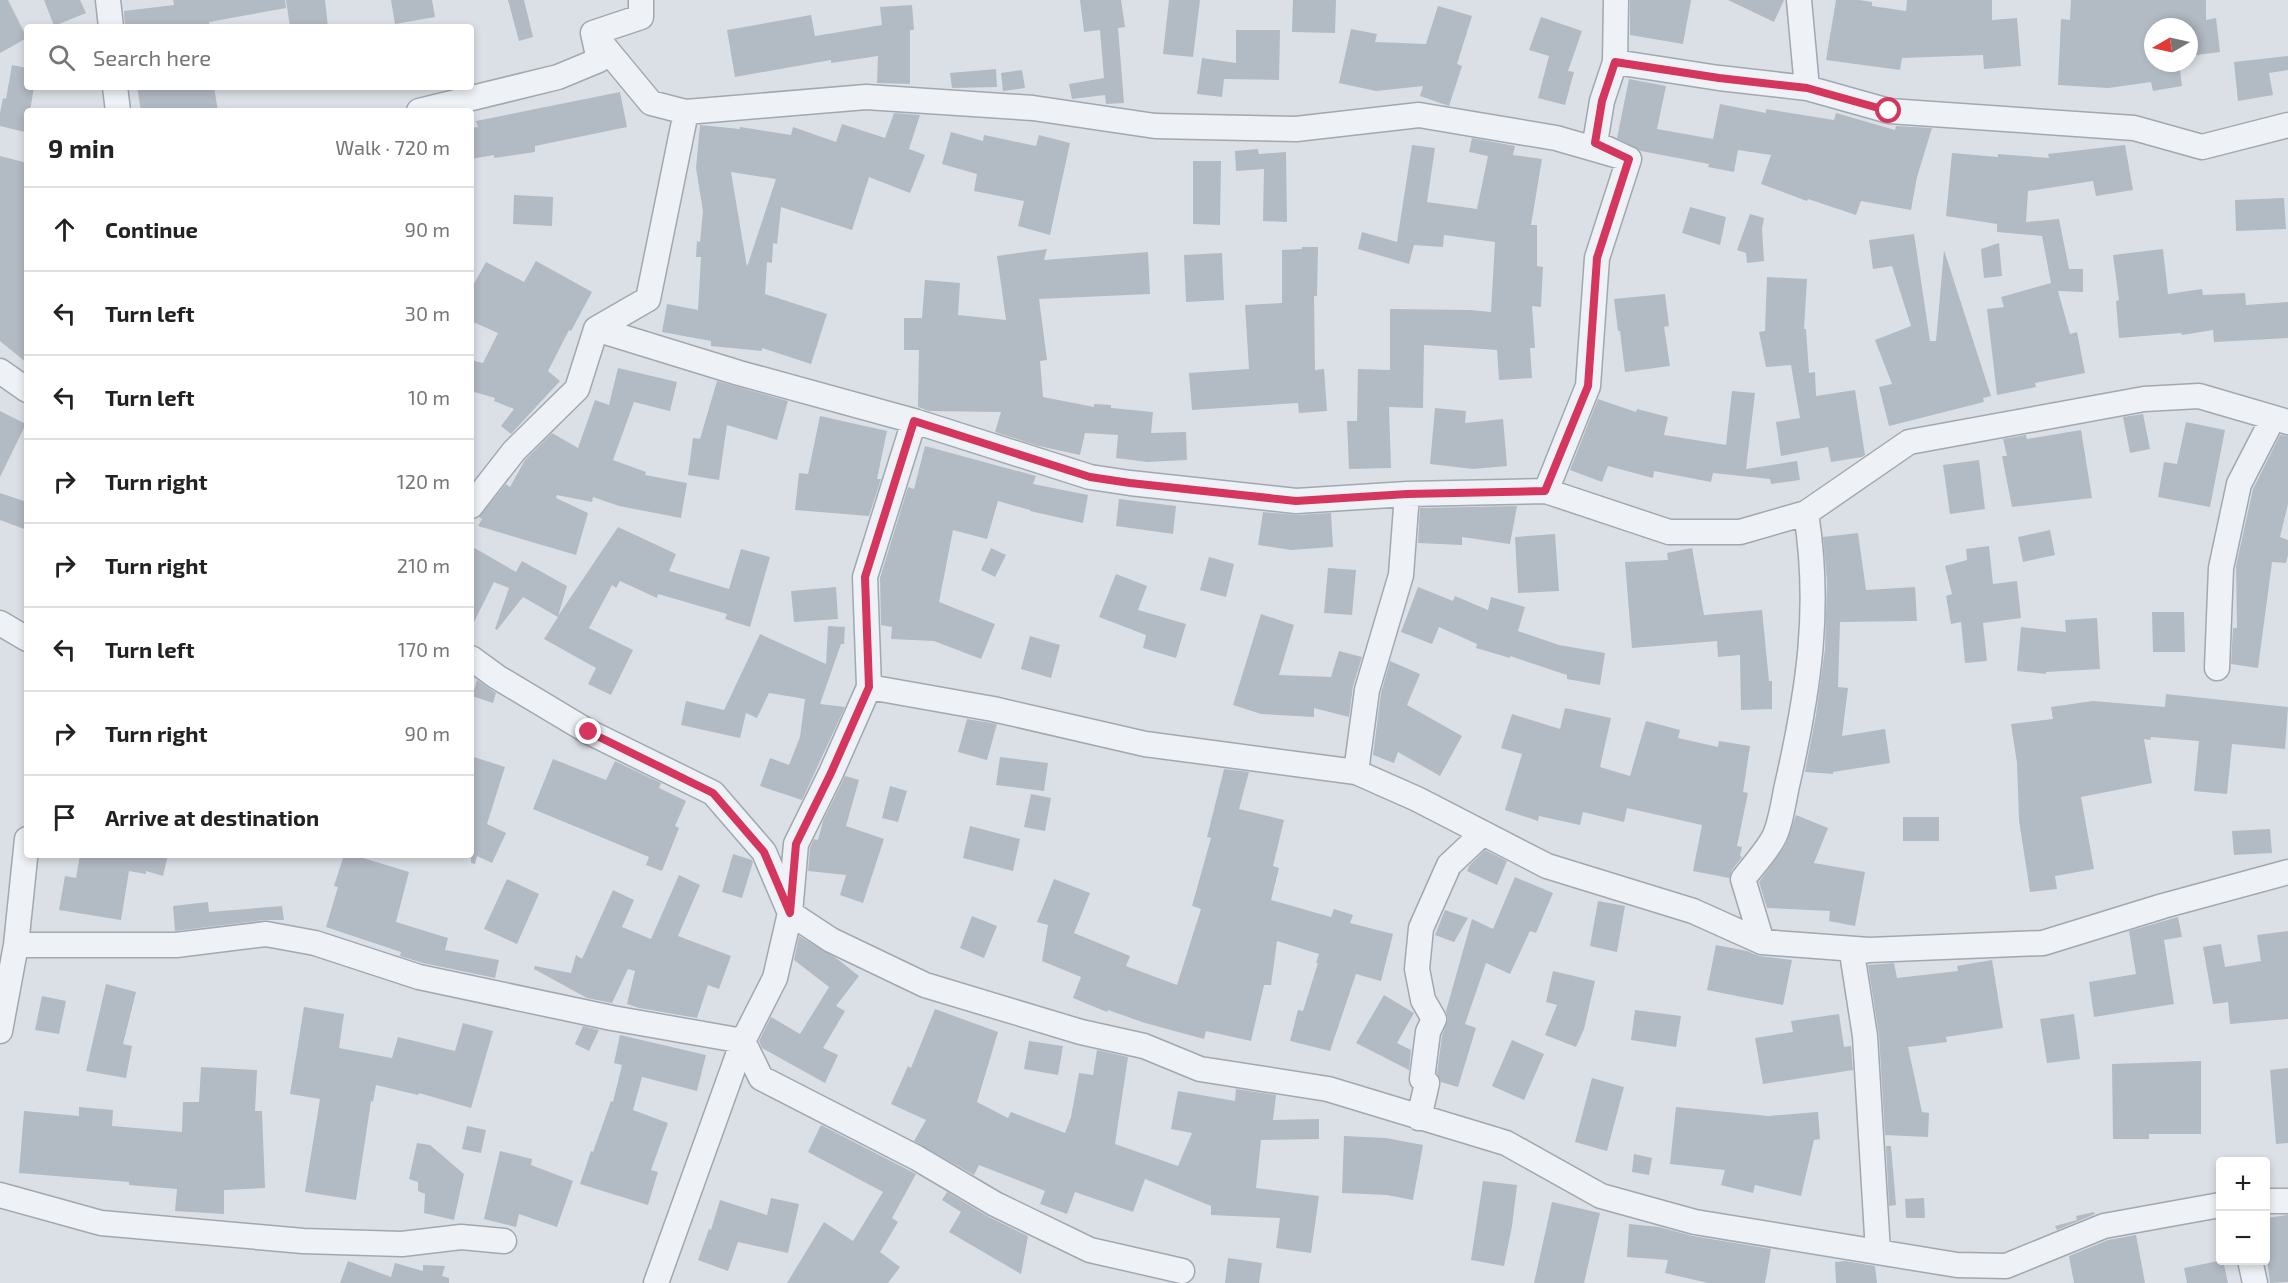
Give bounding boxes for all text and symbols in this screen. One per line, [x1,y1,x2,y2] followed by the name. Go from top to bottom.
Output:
[2144,18,2198,72] north arrow
[24,24,474,90] search box
[45,41,78,74] icon: search
[93,44,211,70] text: Search here
[1875,97,1901,123] route start
[48,132,115,163] text: 9 min
[335,135,450,159] text: Walk · 720 m
[48,213,81,246] icon: ahead
[105,216,198,242] text: Continue
[405,217,450,241] text: 90 m
[48,297,81,330] icon: left
[105,300,194,326] text: Turn left
[405,301,450,325] text: 30 m
[48,381,81,414] icon: left
[105,384,194,410] text: Turn left
[408,385,450,409] text: 10 m
[48,465,81,498] icon: right
[105,468,207,494] text: Turn right
[397,469,450,493] text: 120 m
[48,549,81,582] icon: right
[105,552,207,578] text: Turn right
[397,553,450,577] text: 210 m
[48,633,81,666] icon: left
[105,636,194,662] text: Turn left
[398,637,450,661] text: 170 m
[48,717,81,750] icon: right
[575,718,601,744] route end
[105,720,207,746] text: Turn right
[405,721,450,745] text: 90 m
[48,801,81,834] icon: arrive
[105,804,319,830] text: Arrive at destination
[2216,1157,2270,1265] map controls
[2216,1157,2270,1211] button: +
[2216,1211,2270,1265] button: −

